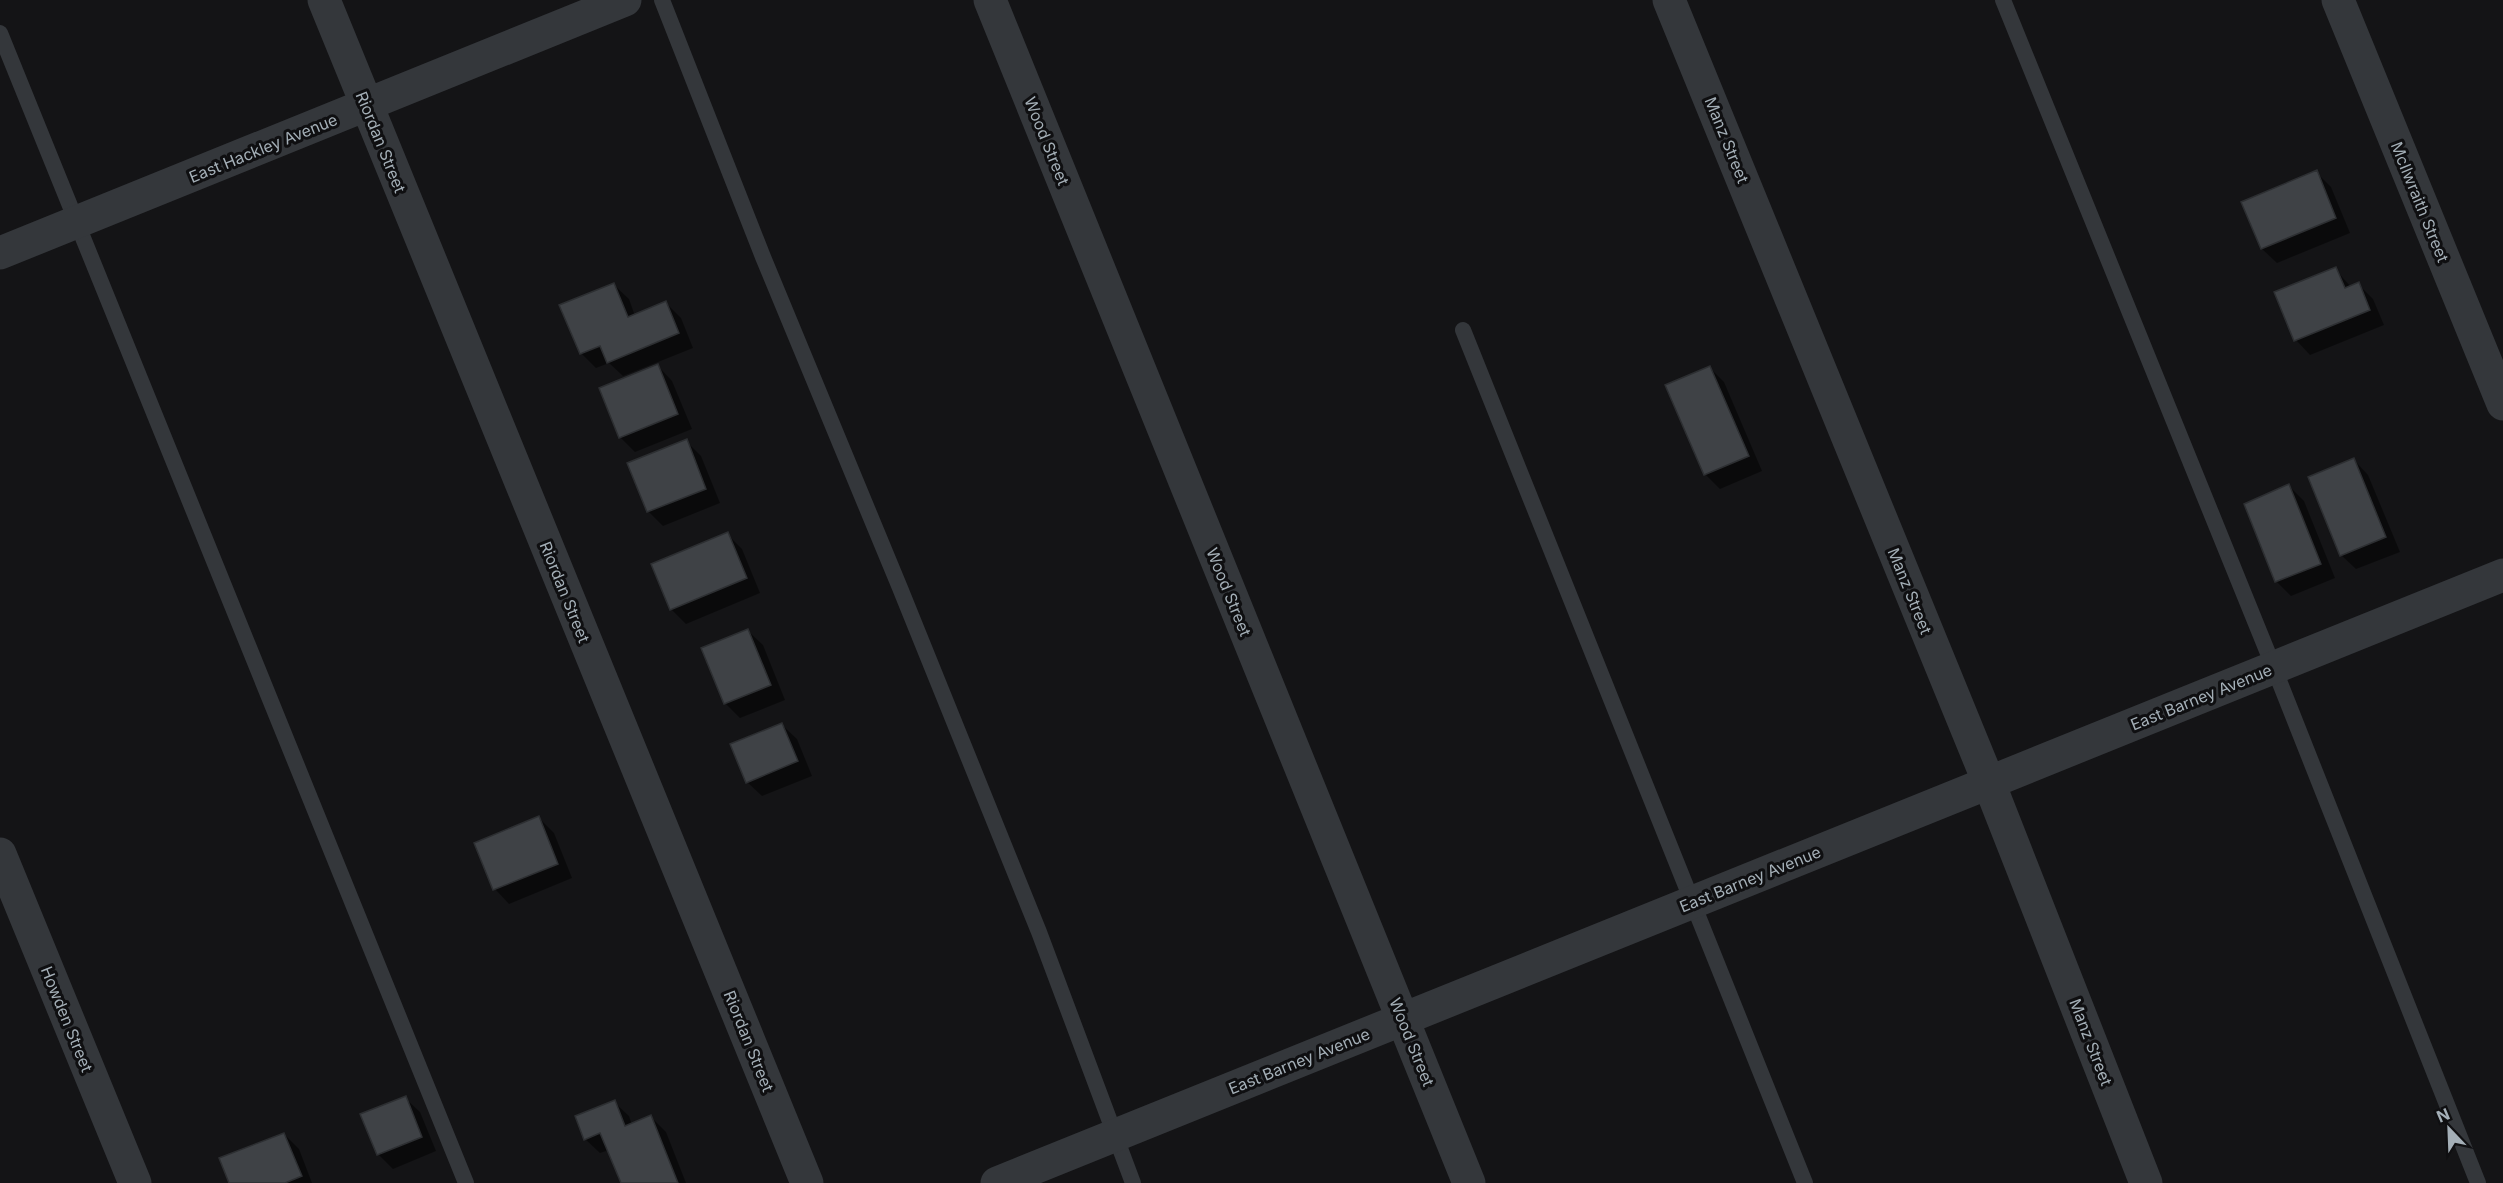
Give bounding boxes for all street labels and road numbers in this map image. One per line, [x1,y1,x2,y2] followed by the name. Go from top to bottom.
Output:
[352,88,410,196] street label: Riordan Street
[1020,94,1074,188] street label: Wood Street
[1701,94,1753,186] street label: Manz Street
[186,109,340,187] street label: East Hackley Avenue
[2387,139,2453,265] street label: McIlwraith Street
[536,538,594,646] street label: Riordan Street
[1202,545,1256,639] street label: Wood Street
[1884,545,1936,637] street label: Manz Street
[2127,660,2275,734] street label: East Barney Avenue
[1676,842,1824,916] street label: East Barney Avenue
[37,963,97,1075] street label: Howden Street
[720,987,778,1095] street label: Riordan Street
[1385,995,1439,1089] street label: Wood Street
[2065,996,2117,1088] street label: Manz Street
[1225,1024,1373,1098] street label: East Barney Avenue

